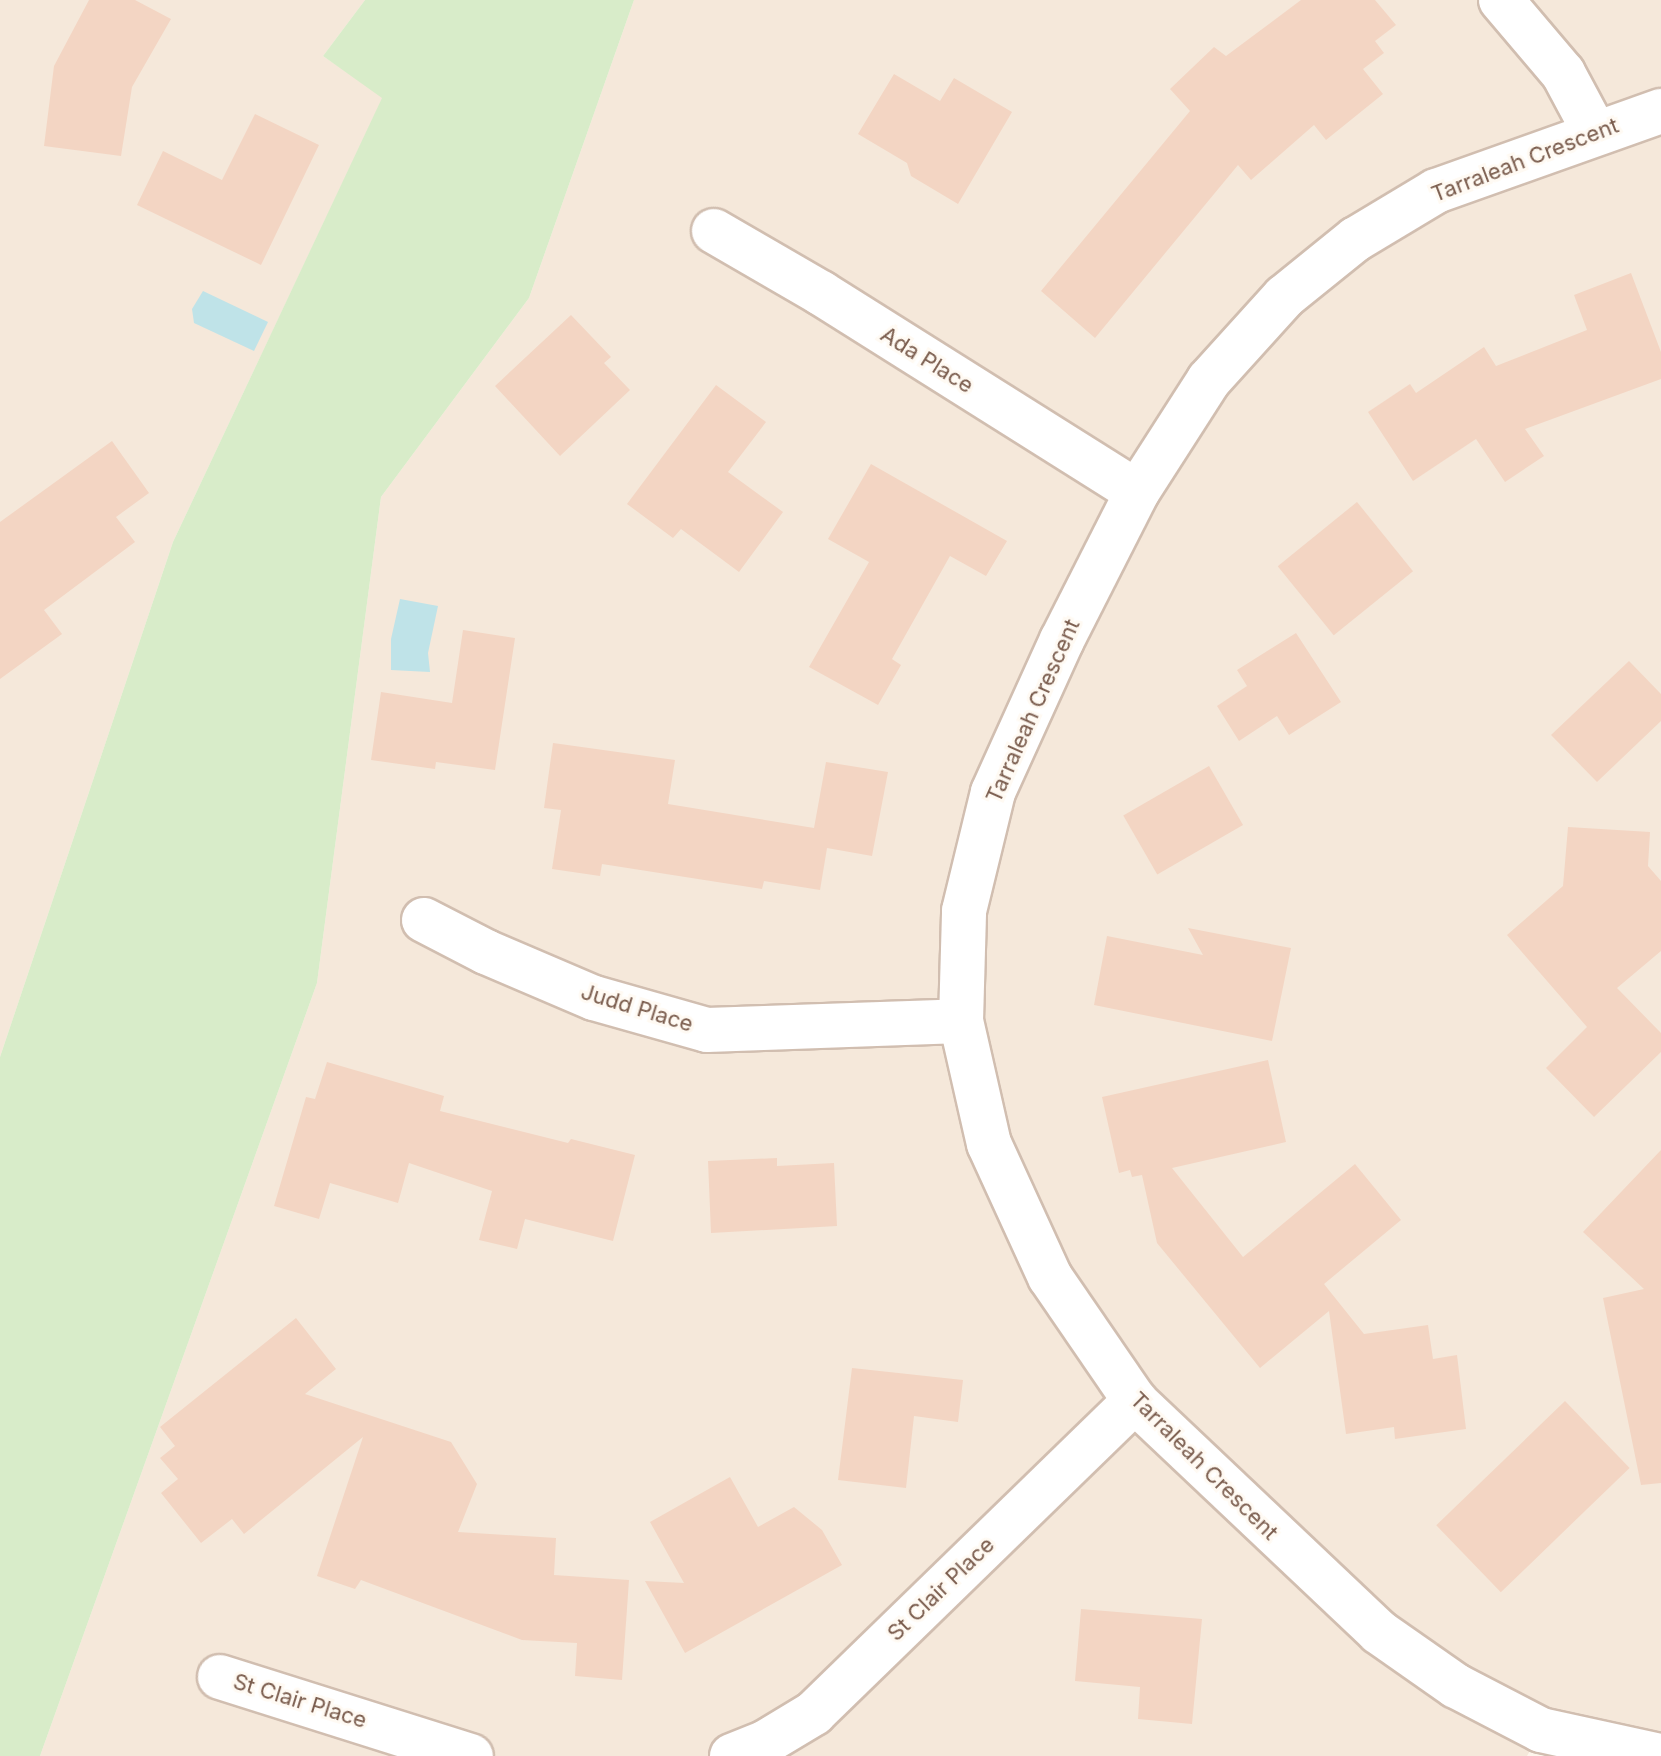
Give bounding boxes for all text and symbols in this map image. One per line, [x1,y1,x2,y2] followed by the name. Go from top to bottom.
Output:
[1428,112,1622,208] street label: Tarraleah Crescent
[876,321,978,399] street label: Ada Place
[981,615,1085,807] street label: Tarraleah Crescent
[578,978,696,1038] street label: Judd Place
[1125,1387,1283,1545] street label: Tarraleah Crescent
[882,1532,1000,1646] street label: St Clair Place
[230,1668,370,1734] street label: St Clair Place

